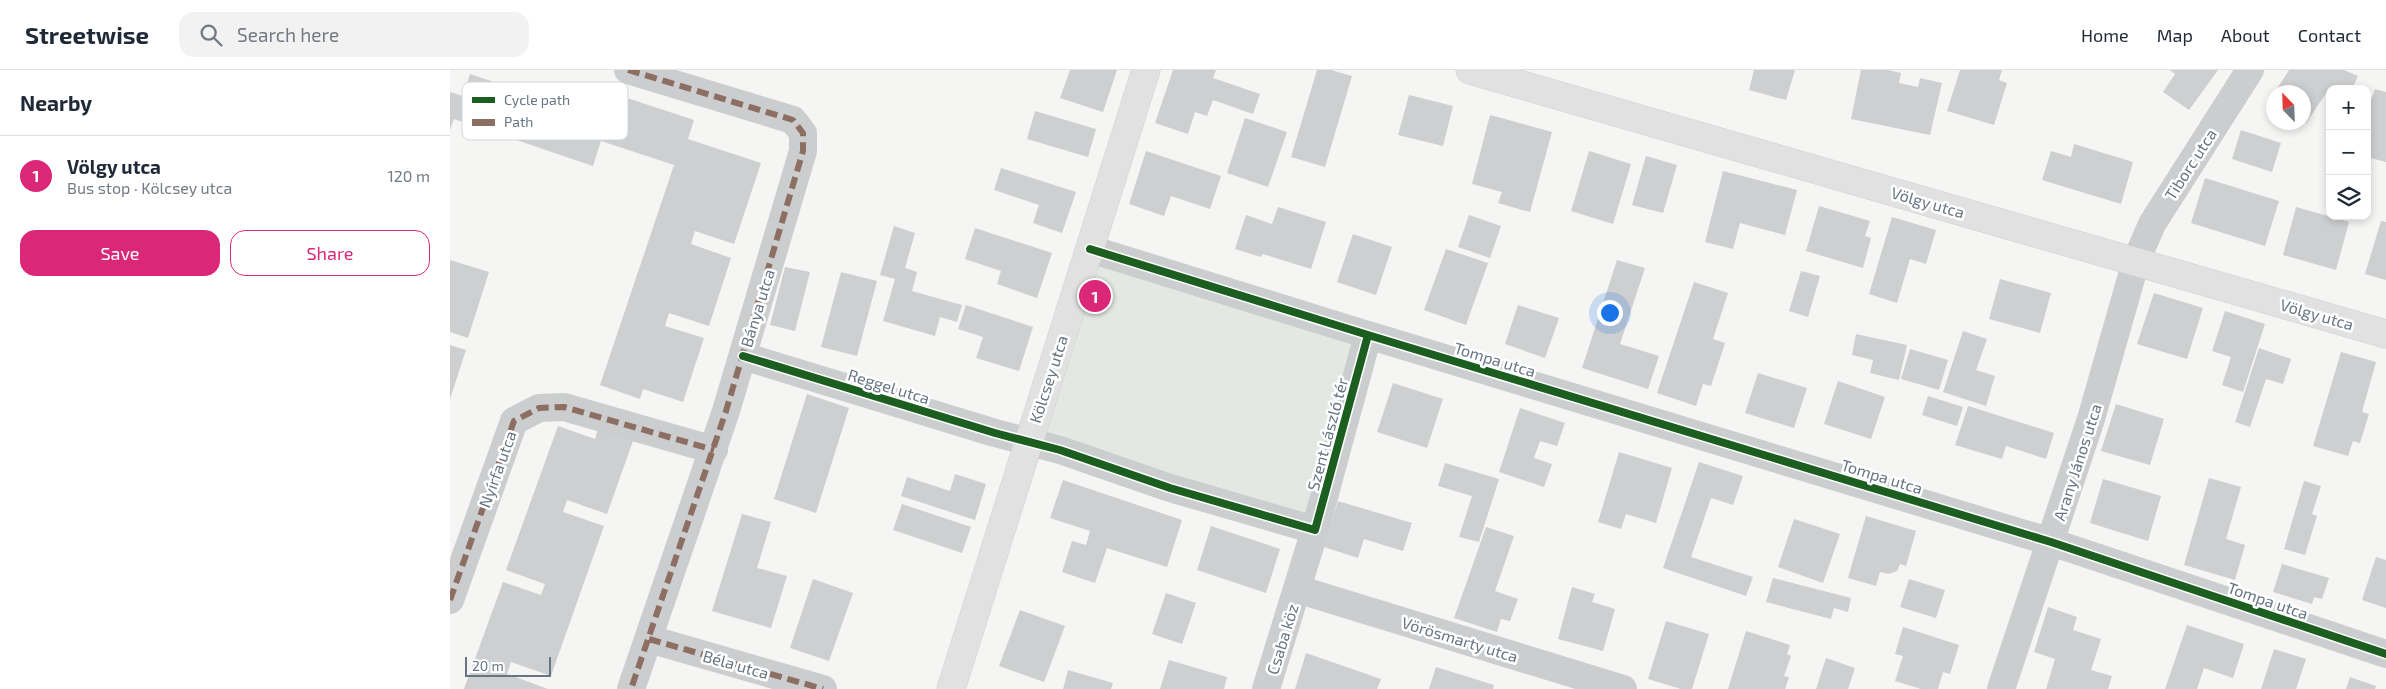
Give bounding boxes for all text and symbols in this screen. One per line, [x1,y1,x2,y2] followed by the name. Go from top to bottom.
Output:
[179,12,529,57] search box
[25,20,149,49] text: Streetwise
[197,21,225,49] icon: search
[237,23,339,46] text: Search here
[2081,24,2129,46] text: Home
[2157,24,2193,46] text: Map
[2221,24,2270,46] text: About
[2298,24,2361,46] text: Contact
[462,82,628,140] legend
[2266,85,2311,130] north arrow
[2326,85,2371,220] map controls
[2326,85,2371,130] button: +
[20,90,92,115] text: Nearby
[504,91,570,108] text: Cycle path
[504,113,533,130] text: Path
[2160,125,2220,203] street label: Tiborc utca
[2326,130,2371,175] button: −
[67,155,161,178] text: Völgy utca
[33,166,39,185] text: 1
[387,166,430,185] text: 120 m
[2326,175,2371,220] button: layers
[67,178,232,197] text: Bus stop · Kölcsey utca
[1889,182,1967,222] street label: Völgy utca
[20,230,220,276] button: Save
[230,230,430,276] button: Share
[736,267,778,349] street label: Bánya utca
[1079,277,1111,315] pin: 1
[2278,294,2356,334] street label: Völgy utca
[1597,300,1623,326] your location
[1025,333,1071,425] street label: Kölcsey utca
[1452,338,1538,380] street label: Tompa utca
[846,365,932,407] street label: Reggel utca
[1303,375,1351,493] street label: Szent László tér
[2049,401,2105,523] street label: Arany János utca
[474,428,520,510] street label: Nyírfa utca
[1839,455,1925,497] street label: Tompa utca
[2225,577,2311,623] street label: Tompa utca
[1262,601,1302,677] street label: Csaba köz
[1400,612,1520,666] street label: Vörösmarty utca
[701,646,771,682] street label: Béla utca
[465,654,551,677] scale bar
[472,657,504,674] text: 20 m

